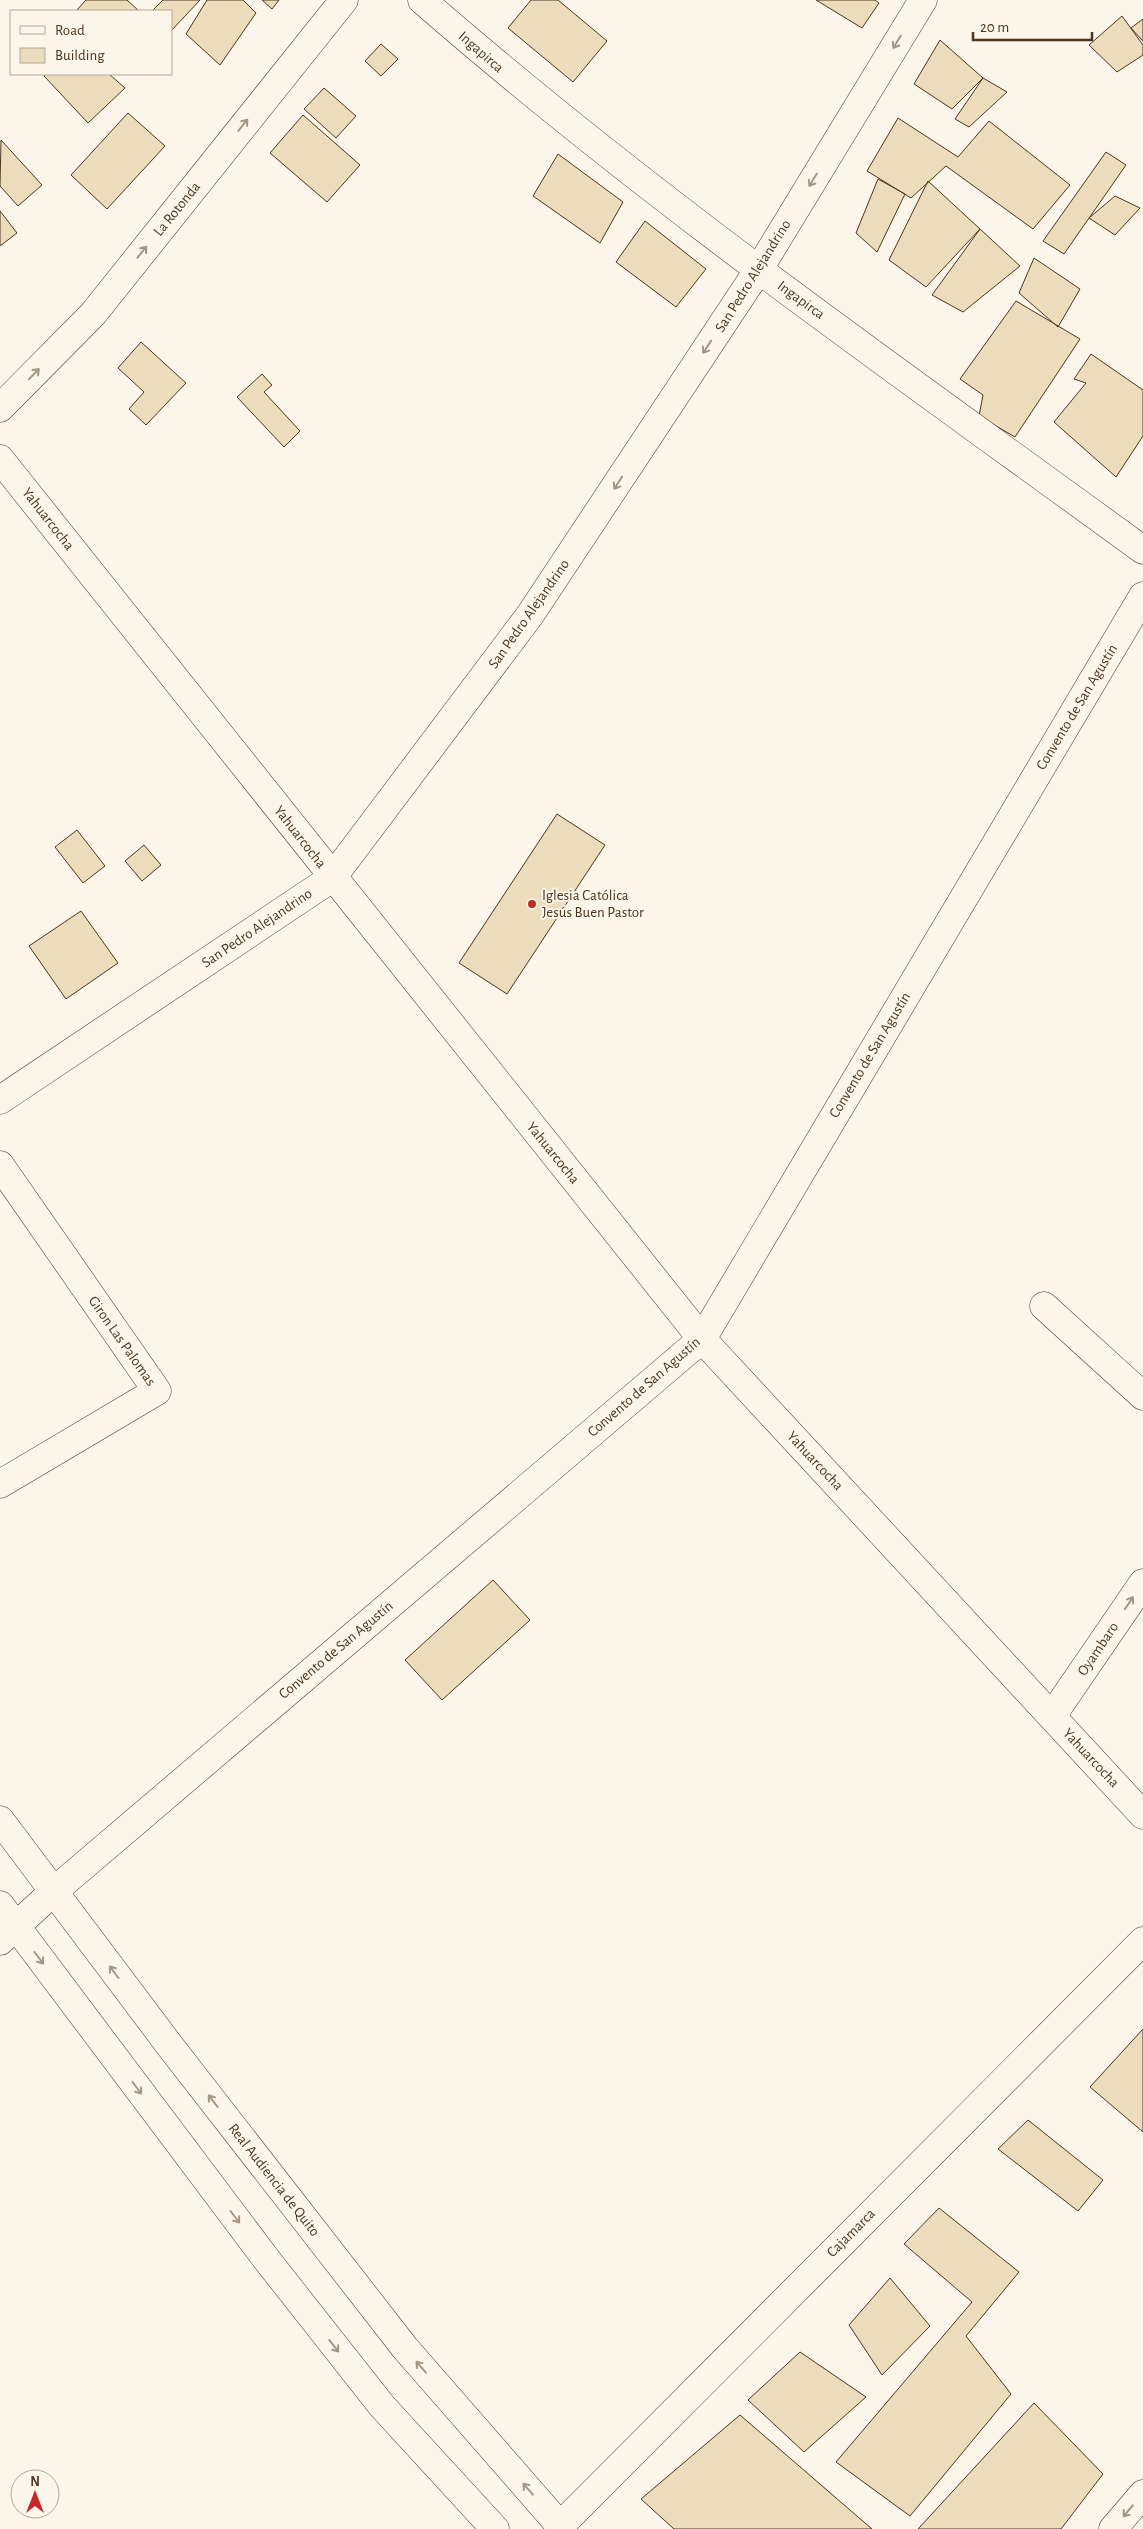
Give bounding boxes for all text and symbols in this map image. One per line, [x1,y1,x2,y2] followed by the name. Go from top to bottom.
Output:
[10,10,172,75] legend
[973,10,1092,42] scale bar
[980,20,1009,35] text: 20 m
[55,23,85,38] text: Road
[456,29,506,76] street label: Ingapirca
[892,34,902,48] one-way arrow
[55,48,105,63] text: Building
[238,119,249,132] one-way arrow
[807,173,817,187] one-way arrow
[151,179,203,239] street label: La Rotonda
[712,217,794,335] street label: San Pedro Alejandrino
[136,246,147,259] one-way arrow
[775,278,827,322] street label: Ingapirca
[702,340,712,354] one-way arrow
[28,367,40,380] one-way arrow
[612,476,623,490] one-way arrow
[19,485,77,553] street label: Yahuarcocha
[486,557,572,671] street label: San Pedro Alejandrino
[1034,642,1120,772] street label: Convento de San Agustín
[271,803,329,871] street label: Yahuarcocha
[199,886,315,970] street label: San Pedro Alejandrino
[542,888,644,920] place label: Iglesia Católica Jesús Buen Pastor
[526,898,538,910] marker: Iglesia Católica Jesús Buen Pastor
[827,990,913,1120] street label: Convento de San Agustín
[524,1119,582,1187] street label: Yahuarcocha
[86,1293,158,1389] street label: Giron Las Palomas
[585,1334,703,1440] street label: Convento de San Agustín
[784,1429,846,1493] street label: Yahuarcocha
[1124,1596,1134,1610] one-way arrow
[276,1598,396,1702] street label: Convento de San Agustín
[1075,1619,1121,1679] street label: Oyambaro
[1060,1726,1122,1790] street label: Yahuarcocha
[34,1951,45,1964] one-way arrow
[109,1966,120,1979] one-way arrow
[132,2081,142,2095] one-way arrow
[207,2095,218,2108] one-way arrow
[225,2121,323,2239] street label: Real Audiencia de Quito
[824,2206,878,2260] street label: Cajamarca
[230,2210,240,2224] one-way arrow
[329,2339,340,2352] one-way arrow
[415,2360,427,2373] one-way arrow
[10,2469,60,2519] north arrow
[30,2475,40,2489] text: N
[522,2483,533,2496] one-way arrow
[1123,2505,1134,2518] one-way arrow

